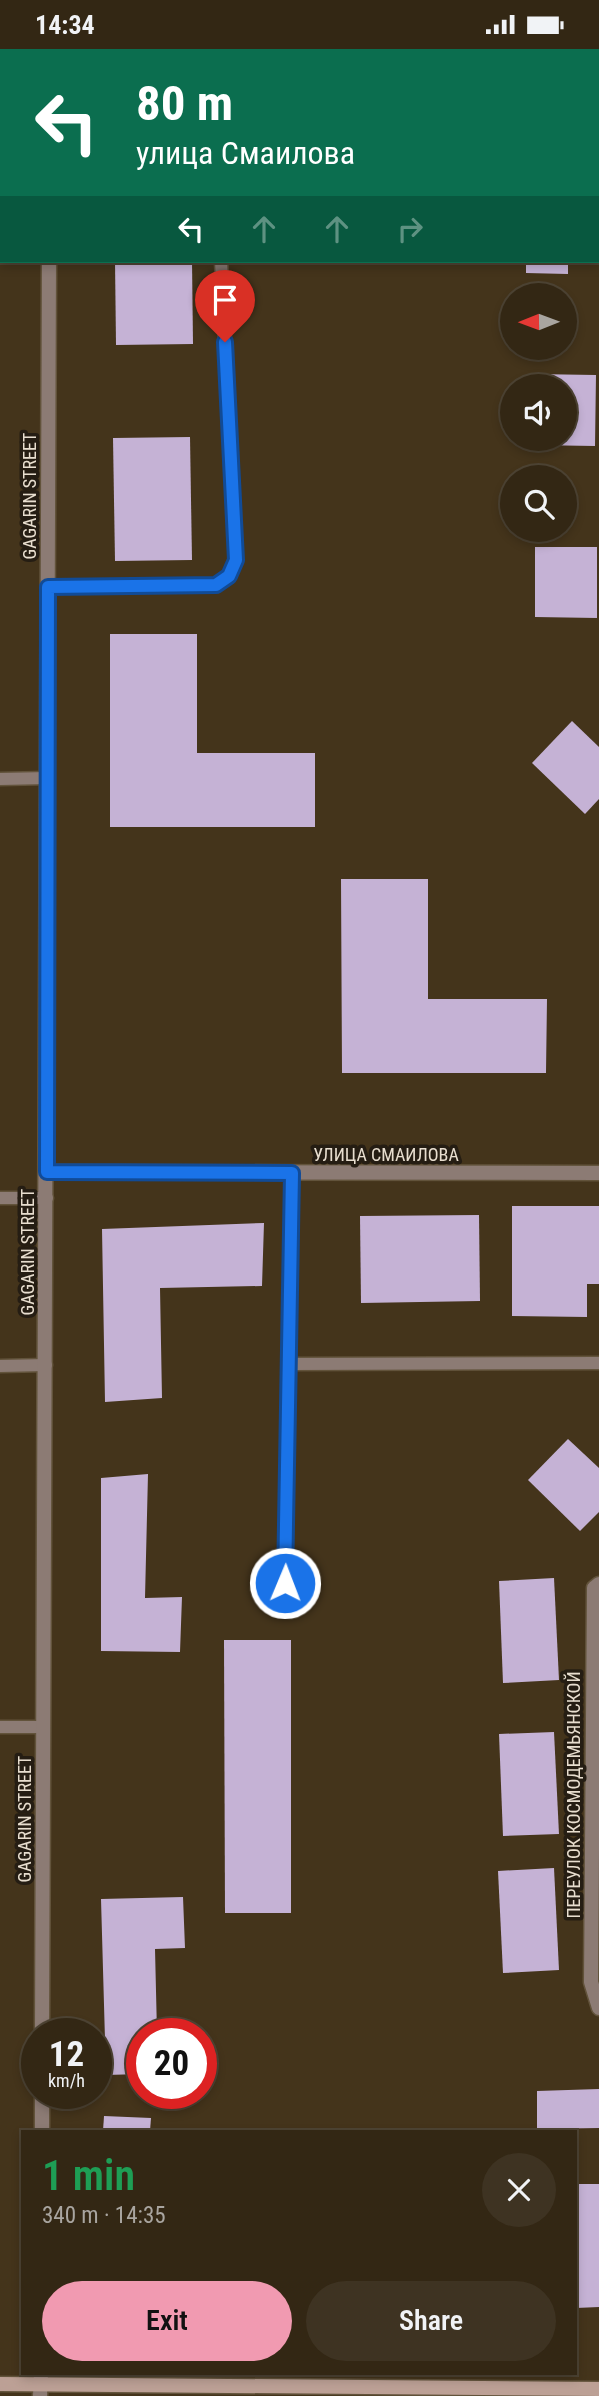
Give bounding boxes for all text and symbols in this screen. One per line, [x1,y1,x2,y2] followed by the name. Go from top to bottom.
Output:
[35,10,95,40] text: 14:34
[136,75,233,132] text: 80 m
[21,77,112,168] icon: left
[136,134,355,172] text: улица Смаилова
[172,210,210,248] icon: left
[245,210,283,248] icon: ahead
[318,210,356,248] icon: ahead
[391,210,429,248] icon: right
[195,270,255,342] pin
[206,281,244,319] icon: arrive
[500,283,578,361] north arrow
[500,283,577,542] map controls
[500,374,577,451] button: sound
[19,433,40,559] street label: GAGARIN STREET
[500,465,577,542] button: search
[313,1144,459,1165] street label: УЛИЦА СМАИЛОВА
[17,1189,38,1315] street label: GAGARIN STREET
[248,1546,322,1620] position arrow
[563,1671,584,1919] street label: ПЕРЕУЛОК КОСМОДЕМЬЯНСКОЙ
[14,1756,35,1882] street label: GAGARIN STREET
[126,2018,217,2109] speed limit sign: 20
[49,2034,84,2075] text: 12
[48,2070,85,2091] text: km/h
[42,2151,135,2200] text: 1 min
[482,2153,556,2227] button: close
[42,2202,166,2229] text: 340 m · 14:35
[42,2281,292,2361] button: Exit
[306,2281,556,2361] button: Share

